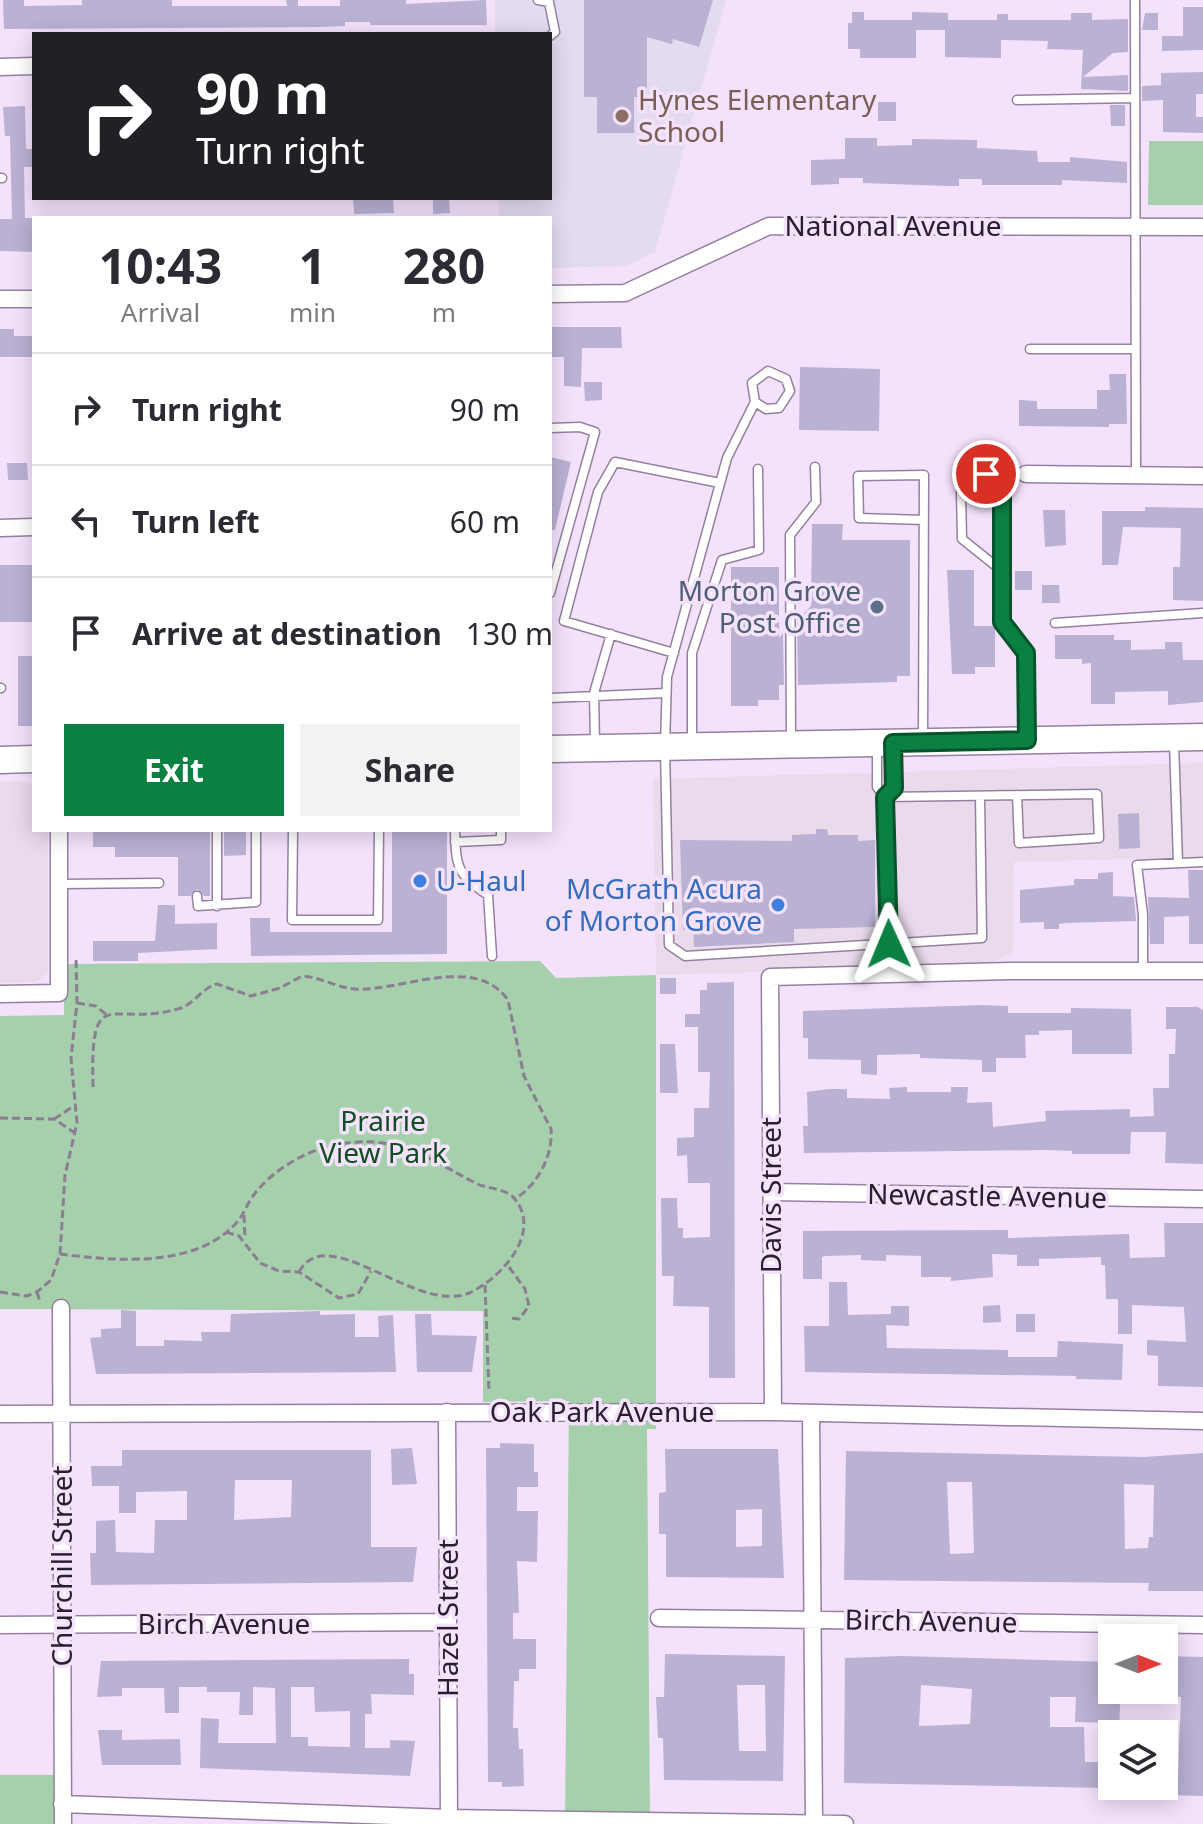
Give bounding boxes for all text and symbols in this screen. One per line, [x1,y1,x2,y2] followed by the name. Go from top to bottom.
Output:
[196,54,329,130] text: 90 m
[64,64,168,168] icon: right
[638,80,877,150] place label: Hynes Elementary School
[613,107,631,125] marker: Hynes Elementary School
[196,126,364,175] text: Turn right
[784,206,1002,244] street label: National Avenue
[99,233,222,298] text: 10:43
[299,233,326,298] text: 1
[403,233,485,298] text: 280
[121,294,200,330] text: Arrival
[289,294,336,330] text: min
[432,294,456,330] text: m
[64,387,108,431] icon: right
[132,389,282,430] text: Turn right
[450,389,520,430] text: 90 m
[952,440,1020,508] pin
[964,452,1008,496] icon: arrive
[64,499,108,543] icon: left
[132,501,260,542] text: Turn left
[450,501,520,542] text: 60 m
[678,571,861,641] place label: Morton Grove Post Office
[868,598,886,616] marker: Morton Grove Post Office
[64,611,108,655] icon: arrive
[132,613,442,654] text: Arrive at destination
[466,613,553,654] text: 130 m
[64,724,284,816] button: Exit
[300,724,520,816] button: Share
[436,861,526,899] place label: U-Haul
[545,869,762,939] place label: McGrath Acura of Morton Grove
[411,872,429,890] marker: U-Haul
[769,896,787,914] marker: McGrath Acura of Morton Grove
[847,902,931,986] position arrow
[319,1101,447,1171] park label: Prairie View Park
[751,1117,789,1273] street label: Davis Street
[867,1174,1107,1216] street label: Newcastle Avenue
[490,1392,714,1430] street label: Oak Park Avenue
[42,1465,80,1667] street label: Churchill Street
[428,1539,466,1697] street label: Hazel Street
[844,1599,1018,1641] street label: Birch Avenue
[138,1604,310,1642] street label: Birch Avenue
[1098,1624,1178,1704] north arrow
[1098,1624,1178,1800] map controls
[1098,1720,1178,1800] button: layers

